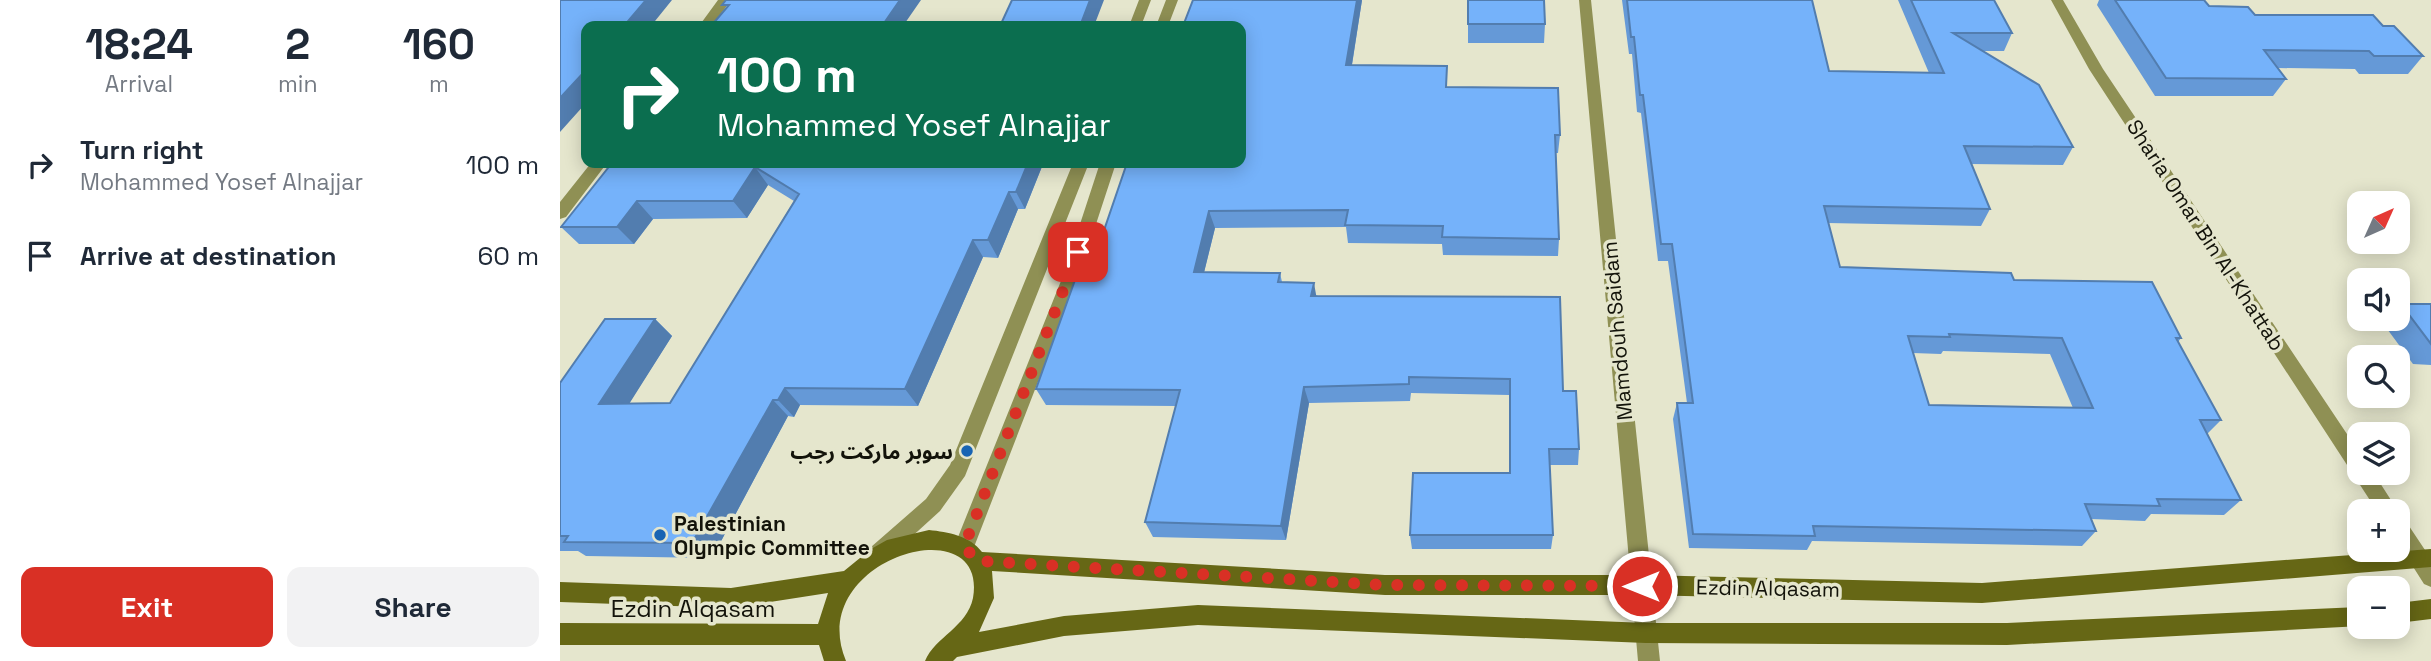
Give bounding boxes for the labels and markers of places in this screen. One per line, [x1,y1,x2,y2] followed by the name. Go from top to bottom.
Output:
[1048,222,1108,282] pin
[790,438,953,465] place label: سوبر ماركت رجب
[959,443,975,459] marker: سوبر ماركت رجب
[674,510,870,561] place label: Palestinian Olympic Committee
[652,527,668,543] marker: Palestinian Olympic Committee

